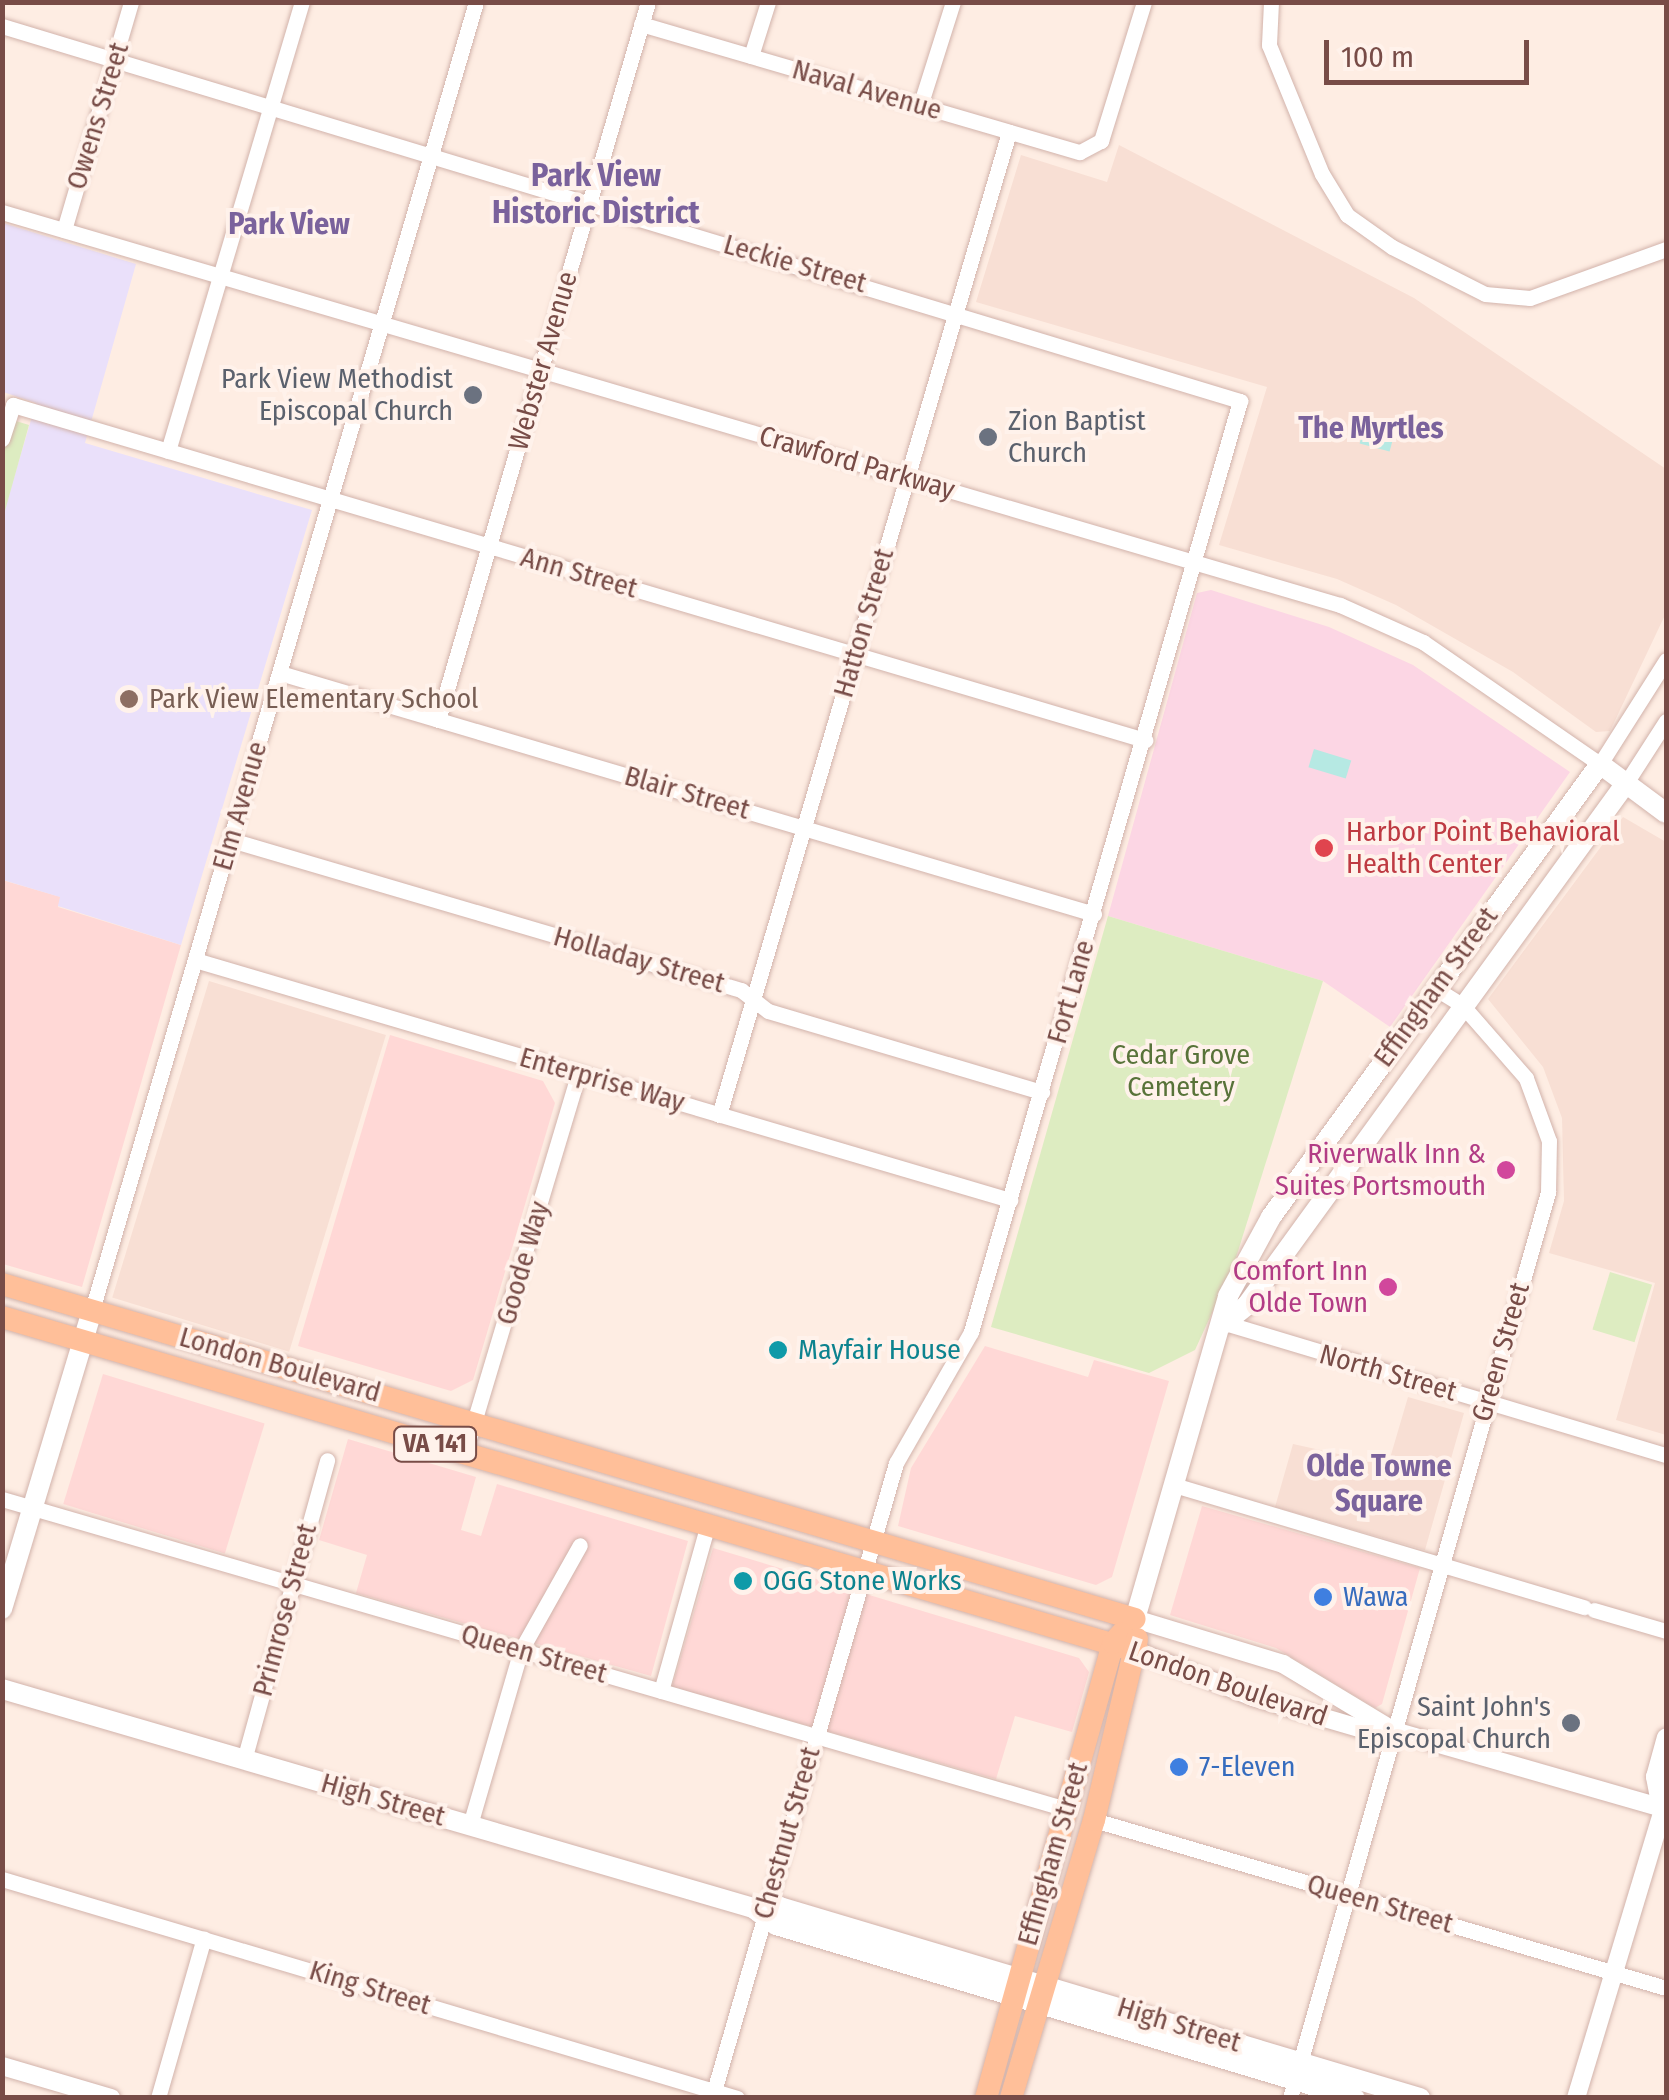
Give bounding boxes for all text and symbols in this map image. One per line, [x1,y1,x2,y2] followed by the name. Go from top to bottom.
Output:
[1329,20,1534,82] scale bar
[60,38,136,194] street label: Owens Street
[1341,39,1414,75] text: 100 m
[788,53,946,127] street label: Naval Avenue
[492,157,700,232] district label: Park View Historic District
[228,206,350,242] district label: Park View
[720,228,870,300] street label: Leckie Street
[501,268,585,454] street label: Webster Avenue
[221,362,453,428] place label: Park View Methodist Episcopal Church
[462,384,484,406] marker: Park View Methodist Episcopal Church
[1008,404,1146,470] place label: Zion Baptist Church
[1298,410,1444,446] district label: The Myrtles
[755,419,959,507] street label: Crawford Parkway
[977,426,999,448] marker: Zion Baptist Church
[517,540,641,606] street label: Ann Street
[827,545,901,701] street label: Hatton Street
[149,682,479,716] place label: Park View Elementary School
[118,688,140,710] marker: Park View Elementary School
[206,738,274,874] street label: Elm Avenue
[621,759,753,827] street label: Blair Street
[1346,815,1620,881] place label: Harbor Point Behavioral Health Center
[1311,835,1337,861] marker: Harbor Point Behavioral Health Center
[1367,901,1505,1073] street label: Effingham Street
[550,920,728,1000] street label: Holladay Street
[1040,936,1102,1048] street label: Fort Lane
[1112,1038,1250,1104] park label: Cedar Grove Cemetery
[516,1040,688,1120] street label: Enterprise Way
[1275,1137,1486,1203] place label: Riverwalk Inn & Suites Portsmouth
[1495,1159,1517,1181] marker: Riverwalk Inn & Suites Portsmouth
[489,1197,557,1329] street label: Goode Way
[1233,1254,1368,1320] place label: Comfort Inn Olde Town
[1377,1276,1399,1298] marker: Comfort Inn Olde Town
[1465,1279,1537,1425] street label: Green Street
[176,1320,384,1410] street label: London Boulevard
[798,1333,961,1367] place label: Mayfair House
[1316,1337,1460,1409] street label: North Street
[767,1339,789,1361] marker: Mayfair House
[392,1424,478,1464] road number: VA 141
[1306,1448,1452,1518] district label: Olde Towne Square
[246,1520,324,1700] street label: Primrose Street
[763,1564,962,1598] place label: OGG Stone Works
[732,1570,754,1592] marker: OGG Stone Works
[1343,1580,1408,1614] place label: Wawa
[1312,1586,1334,1608] marker: Wawa
[457,1617,611,1691] street label: Queen Street
[1124,1634,1332,1734] street label: London Boulevard
[1357,1690,1551,1756] place label: Saint John's Episcopal Church
[1560,1712,1582,1734] marker: Saint John's Episcopal Church
[746,1743,828,1923] street label: Chestnut Street
[1199,1750,1296,1784] place label: 7-Eleven
[1168,1756,1190,1778] marker: 7-Eleven
[1011,1758,1095,1950] street label: Effingham Street
[317,1766,449,1834] street label: High Street
[1303,1867,1457,1941] street label: Queen Street
[305,1954,435,2022] street label: King Street
[1113,1990,1245,2060] street label: High Street

